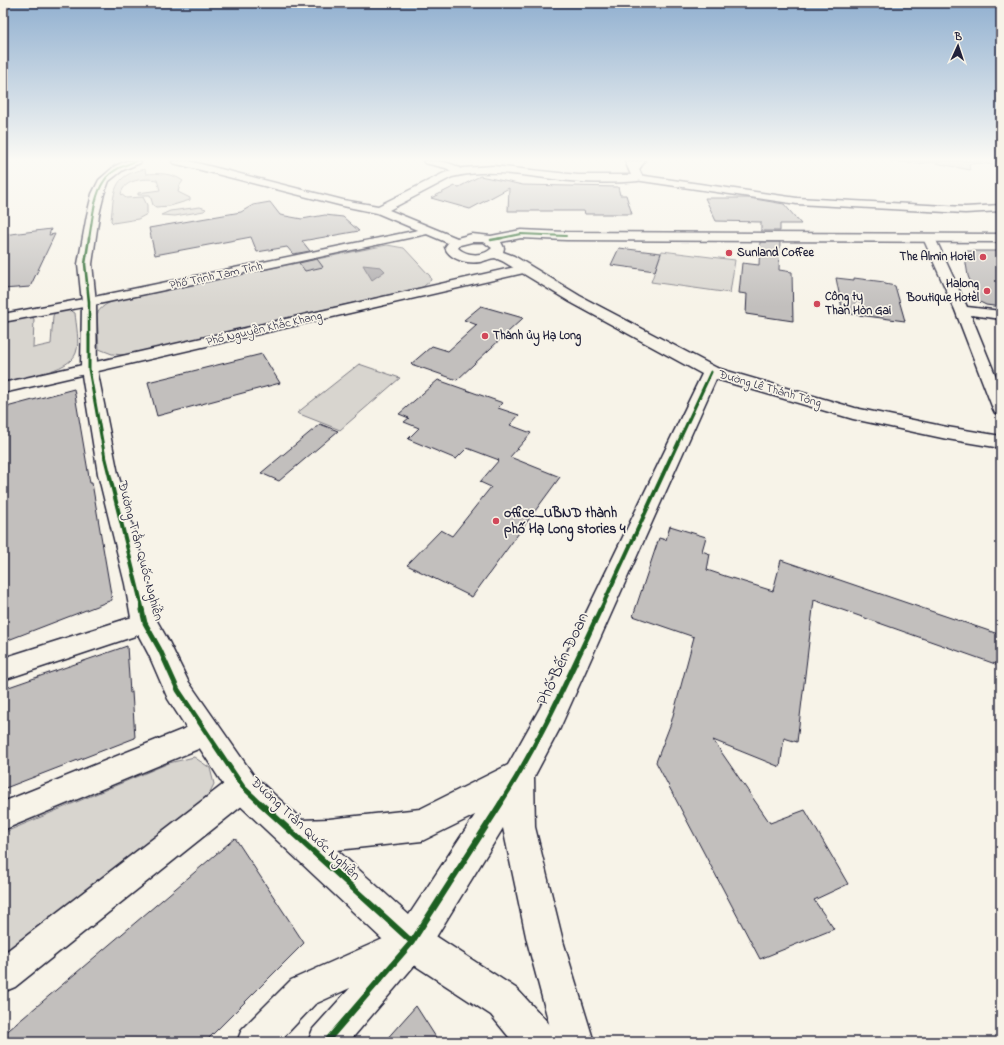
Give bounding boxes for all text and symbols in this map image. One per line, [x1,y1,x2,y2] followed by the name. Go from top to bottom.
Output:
[938,26,978,66] north arrow
[953,29,963,45] text: B
[737,244,814,262] place label: Sunland Coffee
[724,248,734,258] marker: Sunland Coffee
[900,248,975,266] place label: The Almin Hotel
[978,252,988,262] marker: The Almin Hotel
[168,257,265,295] street label: Phố Trịnh Tam Tỉnh
[906,275,980,307] place label: Halong Boutique Hotel
[982,286,992,296] marker: Halong Boutique Hotel
[825,288,891,320] place label: Công ty Than Hòn Gai
[812,299,822,309] marker: Công ty Than Hòn Gai
[204,307,324,352] street label: Phố Nguyễn Khắc Khang
[493,327,582,347] place label: Thành ủy Hạ Long
[480,331,490,341] marker: Thành ủy Hạ Long
[715,365,824,413] street label: Đường Lê Thánh Tông
[110,478,169,624] street label: Đường Trần Quốc Nghiễn
[504,503,626,542] place label: office_UBND thành phố Hạ Long stories 4
[491,516,501,526] marker: office_UBND thành phố Hạ Long stories 4
[530,608,596,710] street label: Phố Bến Đoan
[244,772,365,887] street label: Đường Trần Quốc Nghiễn

